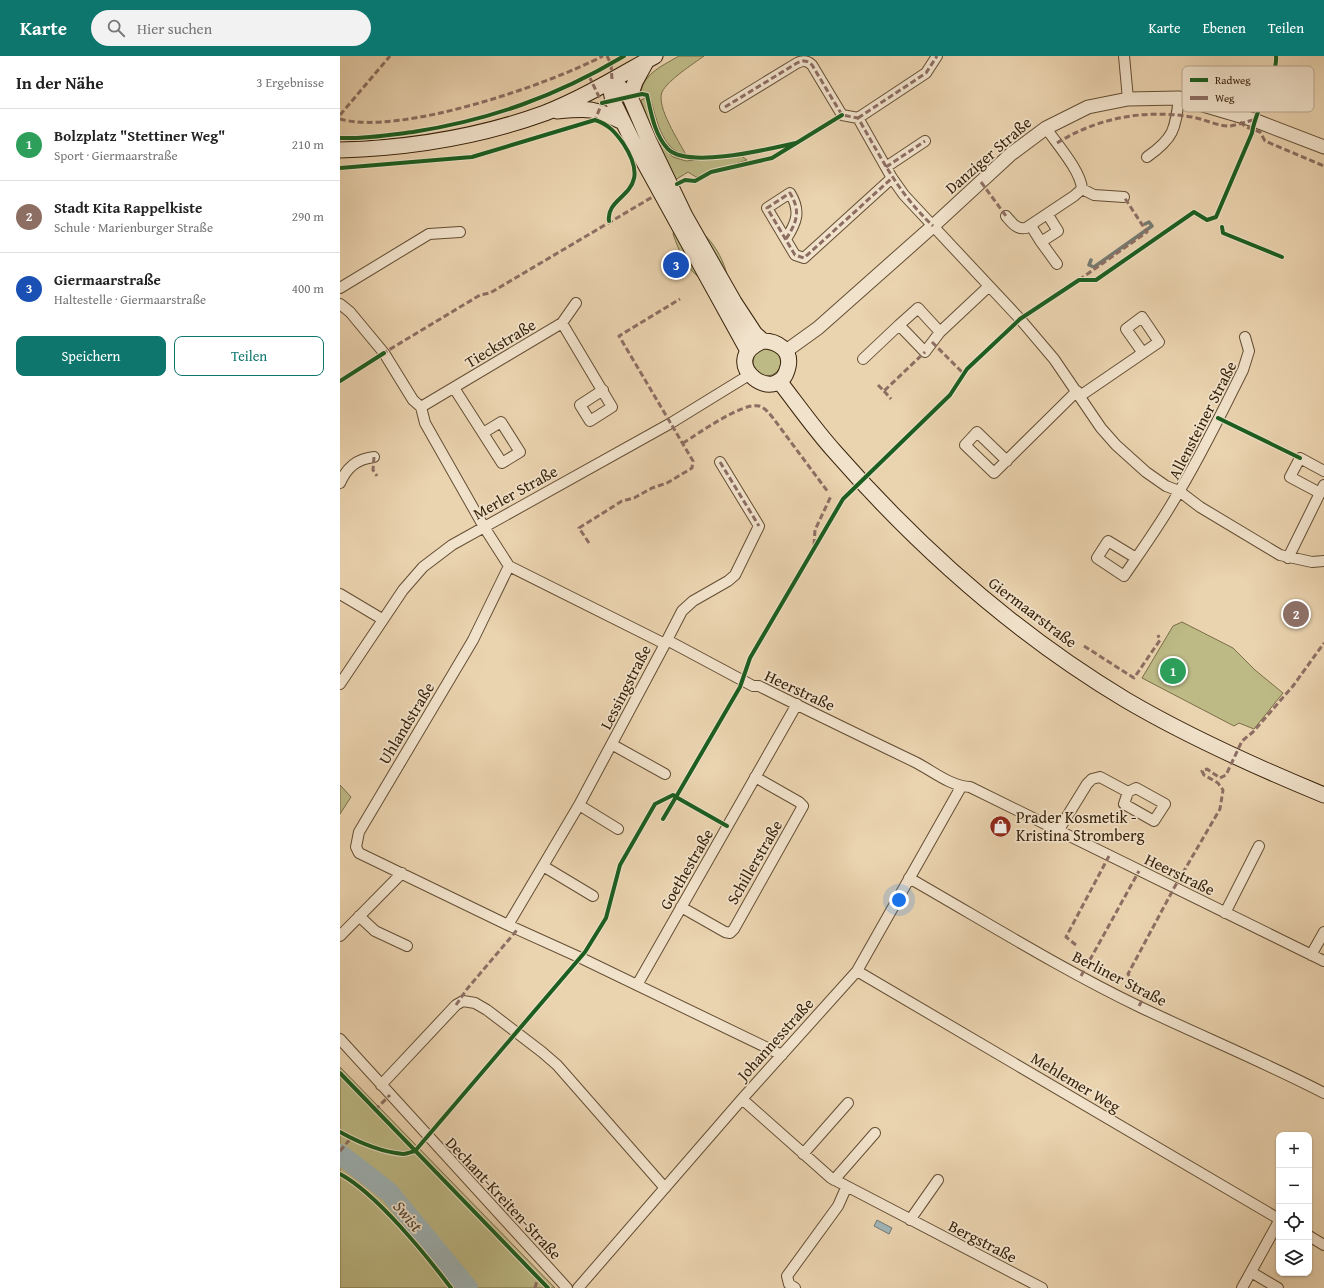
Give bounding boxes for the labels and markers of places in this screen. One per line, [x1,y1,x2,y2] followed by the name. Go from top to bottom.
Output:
[663,250,689,280] pin: 3
[1283,599,1309,629] pin: 2
[1160,656,1186,686] pin: 1
[1016,805,1145,847] place label: Prader Kosmetik - Kristina Stromberg
[988,813,1014,839] shop icon: Prader Kosmetik - Kristina Stromberg

